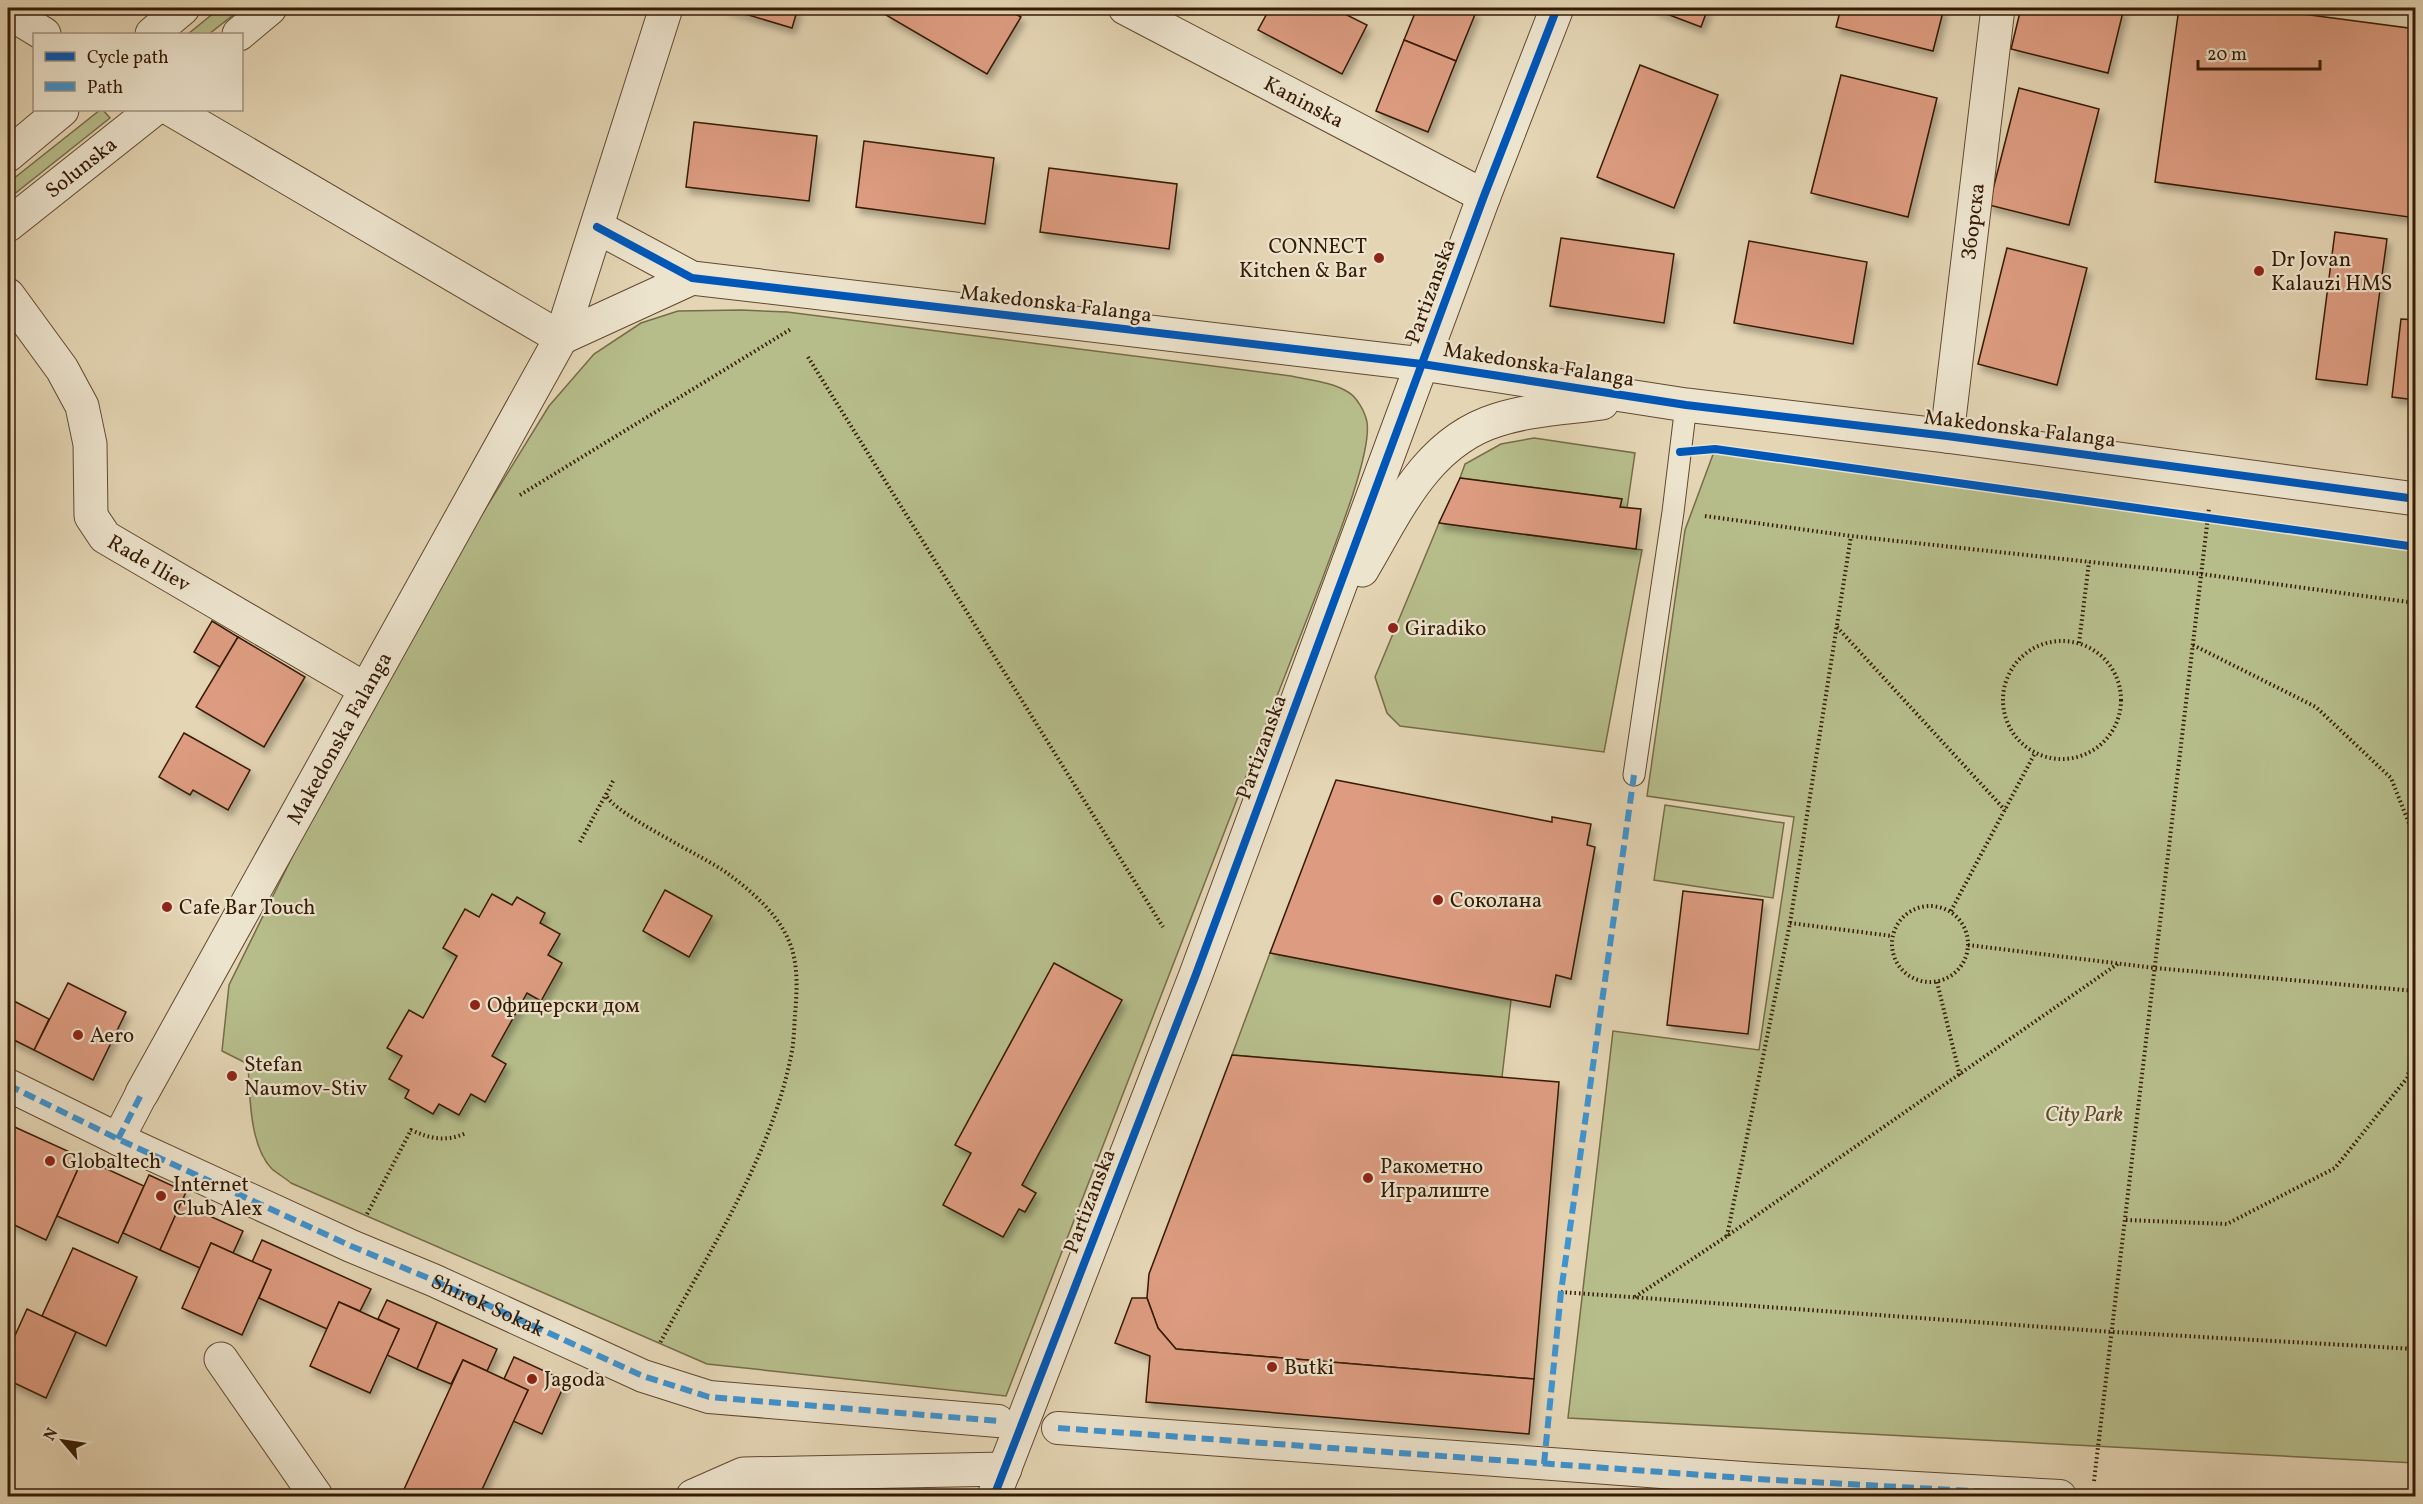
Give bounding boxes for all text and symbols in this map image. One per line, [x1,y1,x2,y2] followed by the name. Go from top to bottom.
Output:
[33,33,243,111] legend
[2198,33,2320,71] scale bar
[2207,43,2247,68] text: 20 m
[87,46,169,71] text: Cycle path
[1258,70,1349,136] street label: Kaninska
[87,76,123,101] text: Path
[40,131,124,206] street label: Solunska
[1955,182,1993,262] street label: Зборска
[1239,233,1367,286] place label: CONNECT Kitchen & Bar
[1399,235,1464,348] street label: Partizanska
[2271,246,2392,299] place label: Dr Jovan Kalauzi HMS
[1372,251,1386,265] marker: CONNECT Kitchen & Bar
[2252,264,2266,278] marker: Dr Jovan Kalauzi HMS
[958,278,1154,331] street label: Makedonska Falanga
[1441,336,1637,395] street label: Makedonska Falanga
[1922,403,2118,456] street label: Makedonska Falanga
[102,528,195,600] street label: Rade Iliev
[1405,615,1486,644] place label: Giradiko
[1386,621,1400,635] marker: Giradiko
[281,647,400,830] street label: Makedonska Falanga
[1230,691,1295,804] street label: Partizanska
[1450,887,1542,916] place label: Соколана
[1431,893,1445,907] marker: Соколана
[179,894,316,923] place label: Cafe Bar Touch
[160,900,174,914] marker: Cafe Bar Touch
[487,992,640,1021] place label: Офицерски дом
[468,998,482,1012] marker: Офицерски дом
[90,1022,134,1051] place label: Aero
[71,1028,85,1042] marker: Aero
[244,1051,367,1104] place label: Stefan Naumov-Stiv
[225,1069,239,1083] marker: Stefan Naumov-Stiv
[2045,1101,2123,1130] park label: City Park
[1057,1145,1124,1258] street label: Partizanska
[62,1148,161,1177] place label: Globaltech
[1380,1153,1490,1206] place label: Ракометно Игралиште
[43,1154,57,1168] marker: Globaltech
[173,1171,263,1224] place label: Internet Club Alex
[1361,1171,1375,1185] marker: Ракометно Игралиште
[154,1189,168,1203] marker: Internet Club Alex
[426,1268,549,1345] street label: Shirok Sokak
[1284,1354,1334,1383] place label: Butki
[1265,1360,1279,1374] marker: Butki
[544,1366,606,1395] place label: Jagoda
[525,1372,539,1386] marker: Jagoda
[33,1411,93,1471] north arrow
[39,1424,64,1445] text: N

